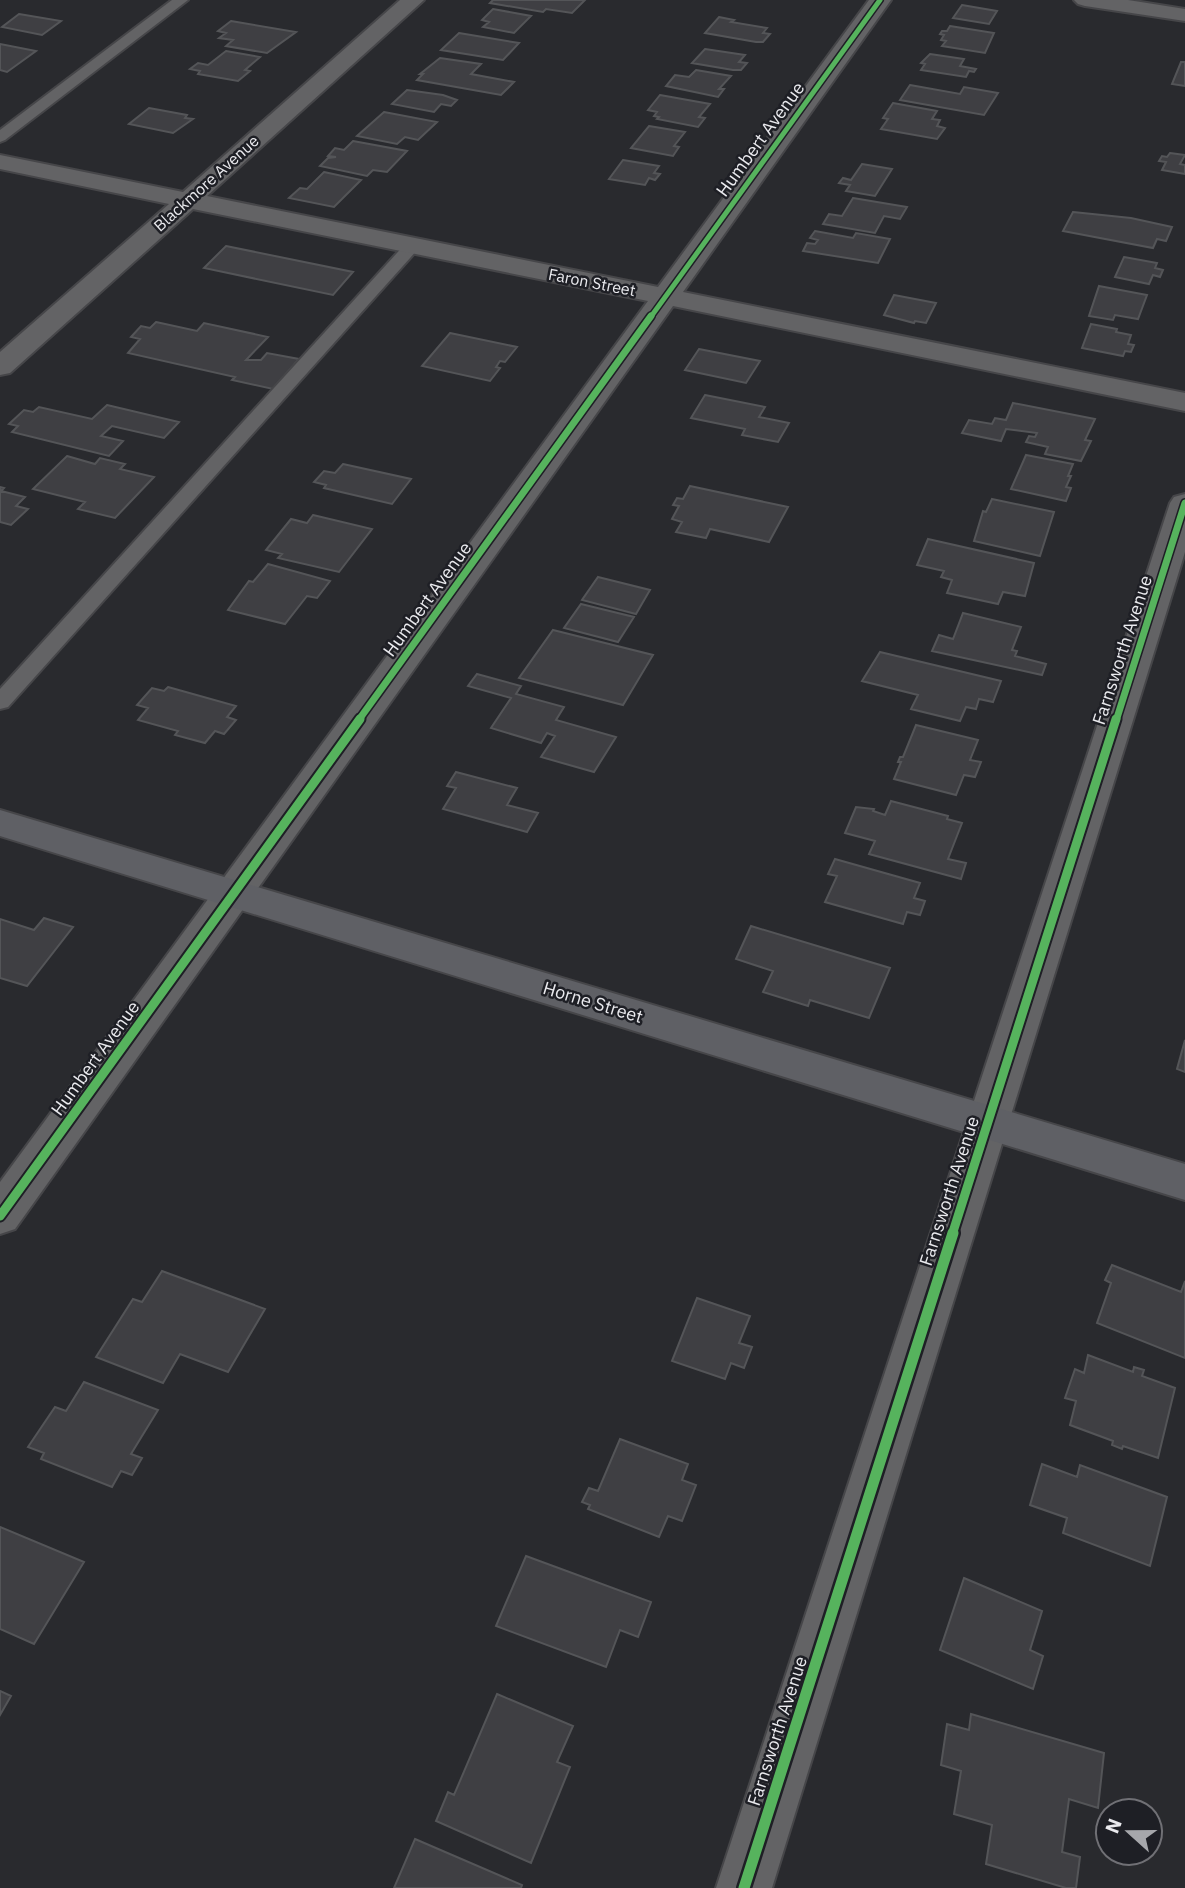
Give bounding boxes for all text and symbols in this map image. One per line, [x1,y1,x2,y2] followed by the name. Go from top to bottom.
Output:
[711,77,809,201] street label: Humbert Avenue
[149,130,263,235] street label: Blackmore Avenue
[547,264,637,300] street label: Faron Street
[378,537,476,661] street label: Humbert Avenue
[1087,572,1157,728] street label: Farnsworth Avenue
[540,976,646,1028] street label: Horne Street
[46,996,144,1120] street label: Humbert Avenue
[914,1113,984,1269] street label: Farnsworth Avenue
[742,1653,812,1809] street label: Farnsworth Avenue
[1094,1797,1164,1867] north arrow
[1099,1815,1127,1837] text: N

